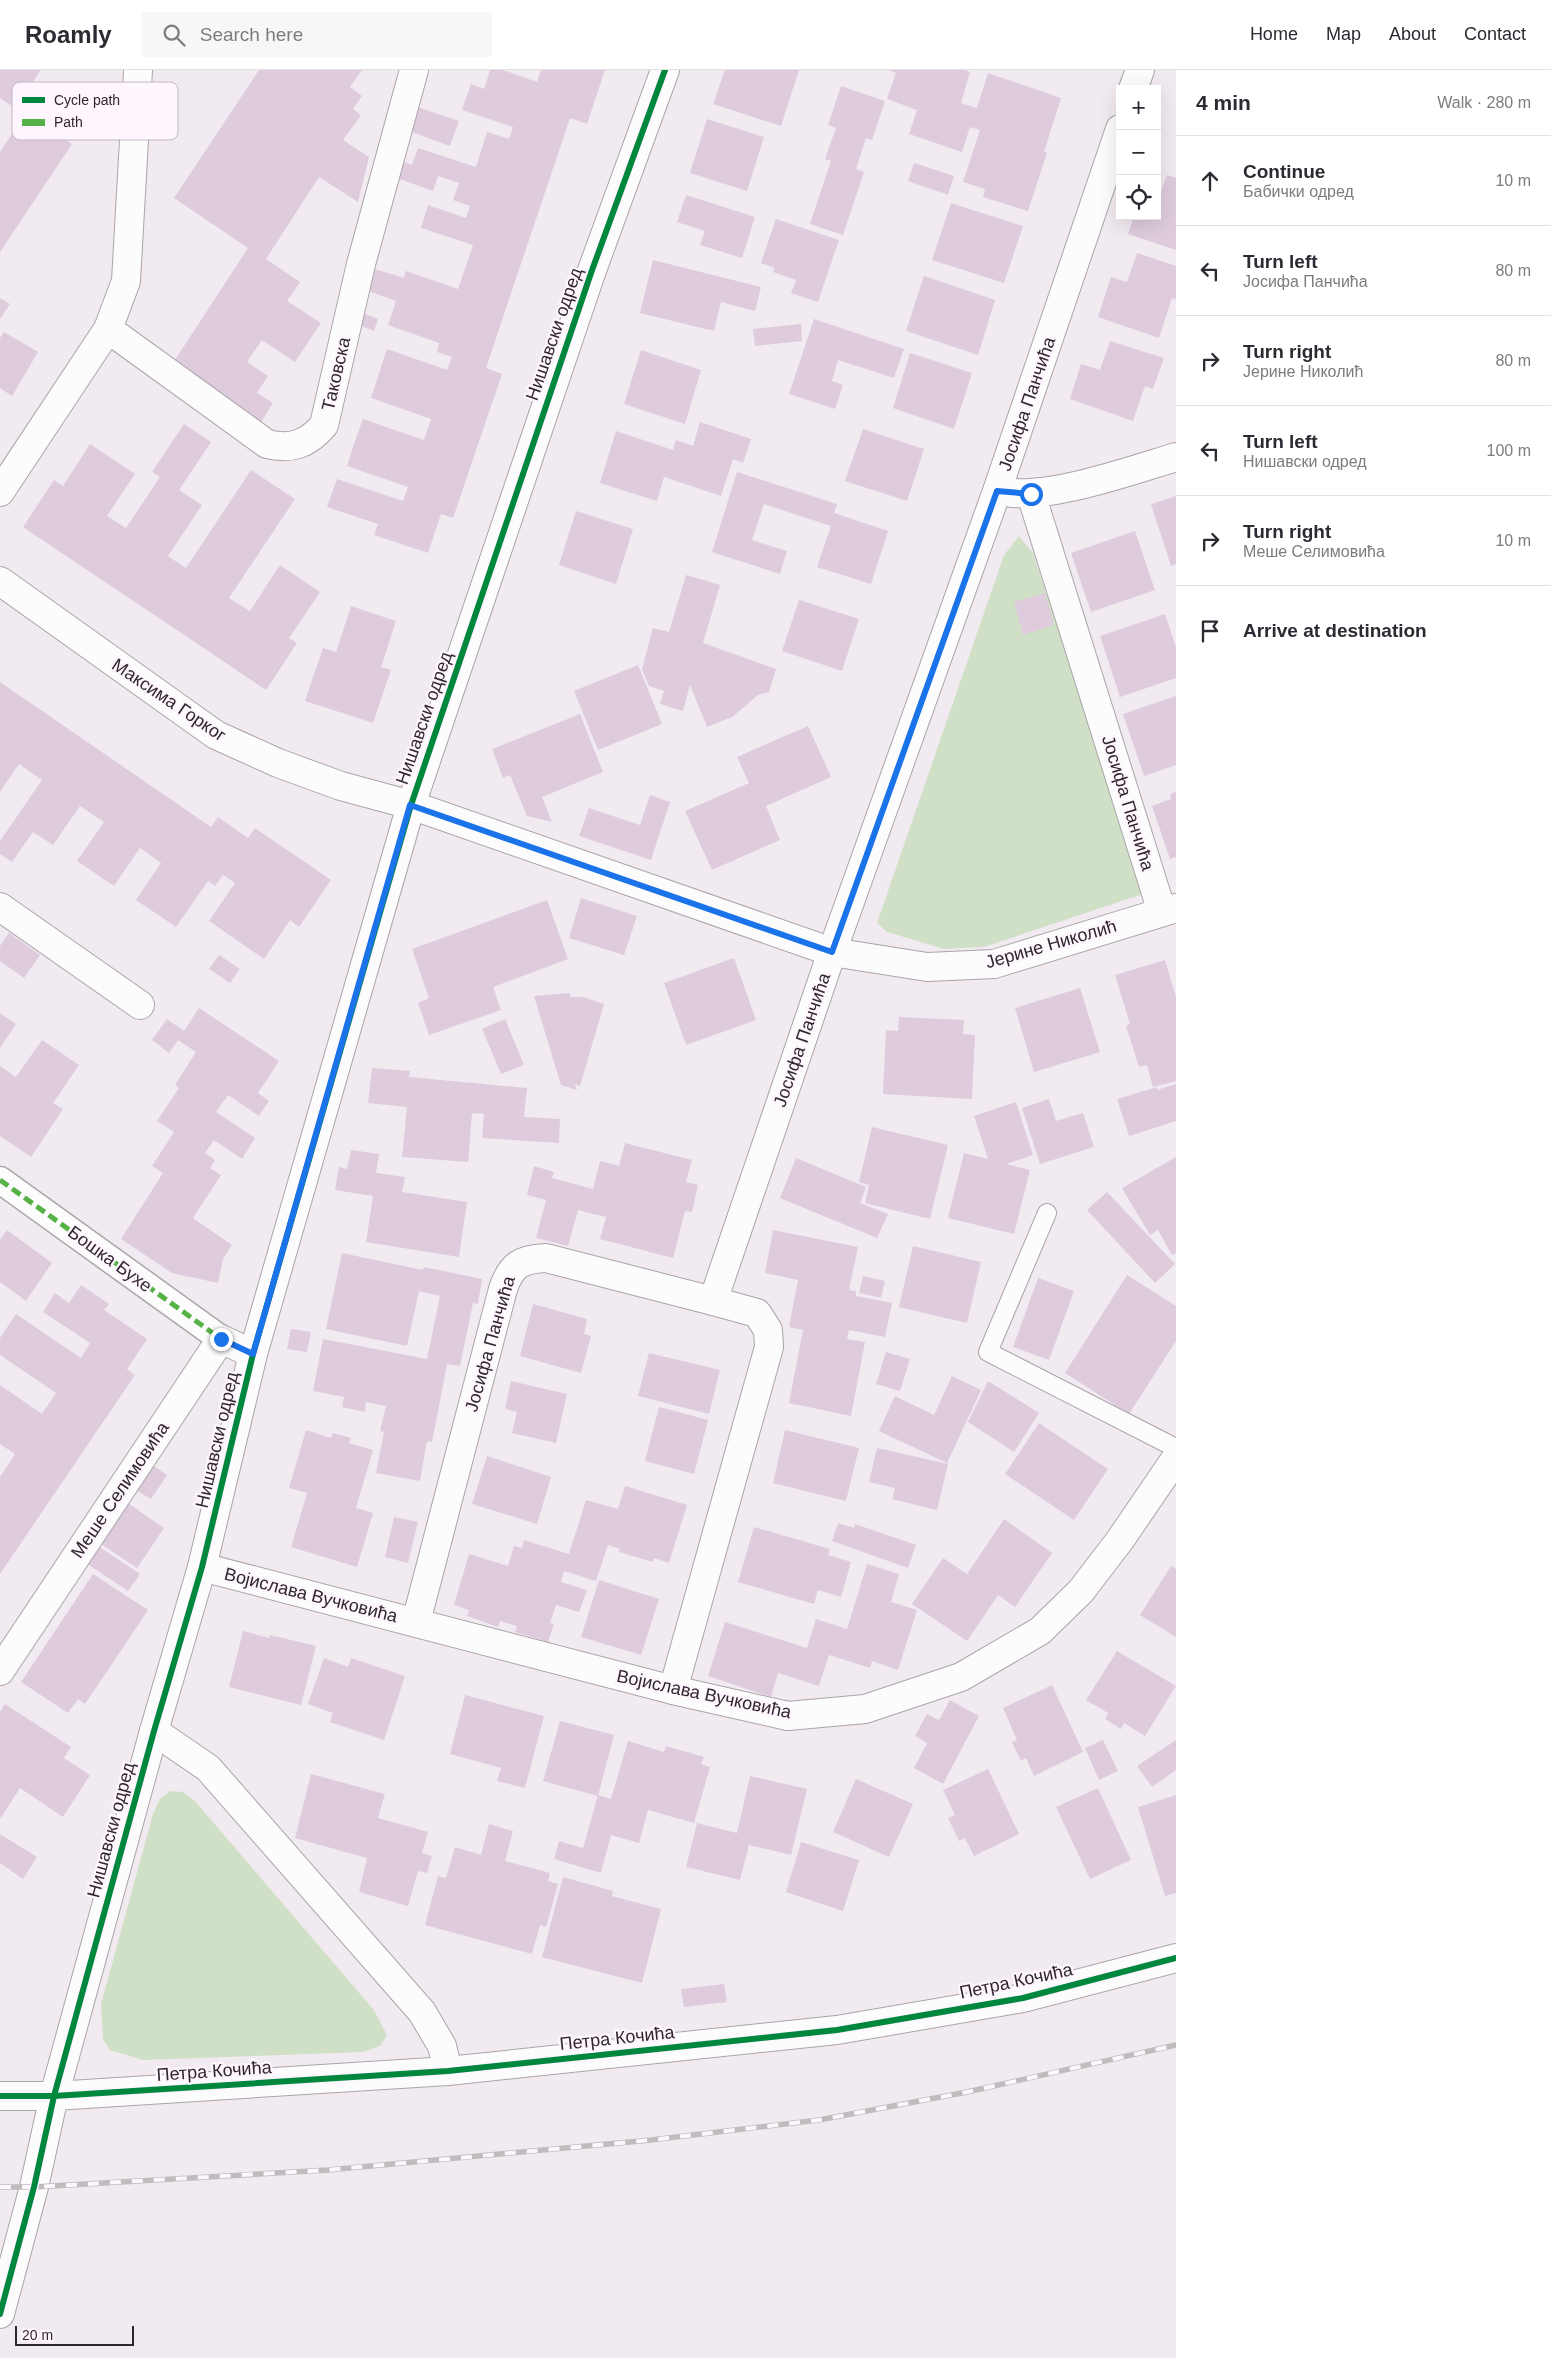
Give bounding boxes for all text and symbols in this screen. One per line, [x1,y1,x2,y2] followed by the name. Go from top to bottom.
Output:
[142,12,492,57] search box
[25,21,112,48] text: Roamly
[160,21,188,49] icon: search
[200,24,303,45] text: Search here
[1250,24,1298,44] text: Home
[1326,24,1361,44] text: Map
[1389,24,1436,44] text: About
[1464,24,1526,44] text: Contact
[12,82,178,140] legend
[1116,85,1161,220] map controls
[1116,85,1161,130] button: +
[1196,91,1251,114] text: 4 min
[54,92,120,108] text: Cycle path
[1437,94,1531,111] text: Walk · 280 m
[54,114,83,130] text: Path
[1116,130,1161,175] button: −
[1243,161,1325,182] text: Continue
[1196,167,1224,195] icon: ahead
[1495,172,1531,189] text: 10 m
[1116,175,1161,220] button: locate
[1243,183,1354,200] text: Бабички одред
[1243,251,1318,272] text: Turn left
[1196,257,1224,285] icon: left
[1495,262,1531,279] text: 80 m
[522,265,586,403] street label: Нишавски одред
[1243,273,1368,290] text: Јосифа Панчића
[318,334,354,413] street label: Таковска
[995,334,1060,474] street label: Јосифа Панчића
[1243,341,1331,362] text: Turn right
[1196,347,1224,375] icon: right
[1495,352,1531,369] text: 80 m
[1243,363,1363,380] text: Јерине Николић
[1243,431,1318,452] text: Turn left
[1196,437,1224,465] icon: left
[1487,442,1531,459] text: 100 m
[1243,453,1367,470] text: Нишавски одред
[1020,483,1043,506] route start
[1243,521,1331,542] text: Turn right
[1196,527,1224,555] icon: right
[1495,532,1531,549] text: 10 m
[1243,543,1385,560] text: Меше Селимовића
[1196,617,1224,645] icon: arrive
[1243,620,1427,641] text: Arrive at destination
[392,649,456,787] street label: Нишавски одред
[108,655,230,746] street label: Максима Горког
[1098,733,1158,874] street label: Јосифа Панчића
[983,916,1119,972] street label: Јерине Николић
[770,970,835,1110] street label: Јосифа Панчића
[64,1222,156,1296] street label: Бошка Бухе
[461,1273,519,1414] street label: Јосифа Панчића
[210,1328,233,1351] route end
[192,1370,242,1510] street label: Нишавски одред
[67,1417,173,1562] street label: Меше Селимовића
[222,1564,401,1626] street label: Војислава Вучковића
[615,1666,794,1722] street label: Војислава Вучковића
[83,1760,139,1900] street label: Нишавски одред
[958,1959,1075,2003] street label: Петра Кочића
[559,2022,676,2054] street label: Петра Кочића
[156,2057,273,2085] street label: Петра Кочића
[15,2323,134,2346] scale bar
[22,2327,53,2343] text: 20 m

